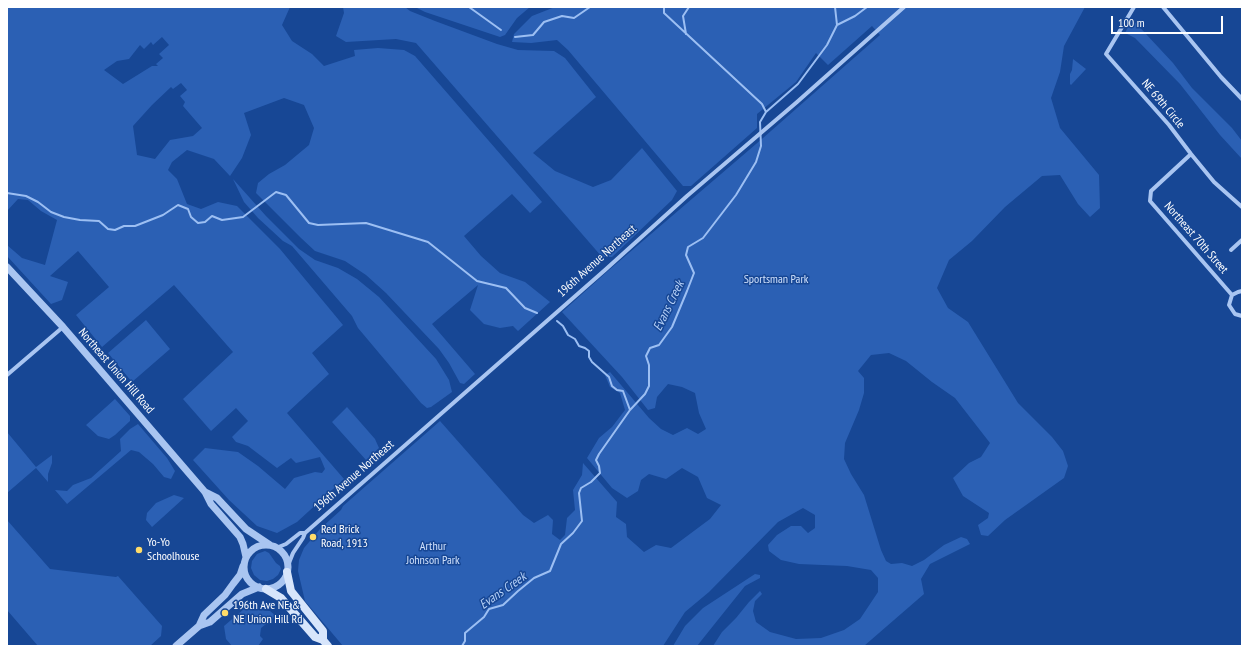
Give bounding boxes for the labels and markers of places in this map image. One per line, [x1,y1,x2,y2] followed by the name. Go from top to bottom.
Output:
[321,523,368,551] place label: Red Brick Road, 1913
[308,532,318,542] marker: Red Brick Road, 1913
[147,536,200,564] place label: Yo-Yo Schoolhouse
[134,545,144,555] marker: Yo-Yo Schoolhouse
[233,599,302,627] place label: 196th Ave NE & NE Union Hill Rd
[220,608,230,618] marker: 196th Ave NE & NE Union Hill Rd

